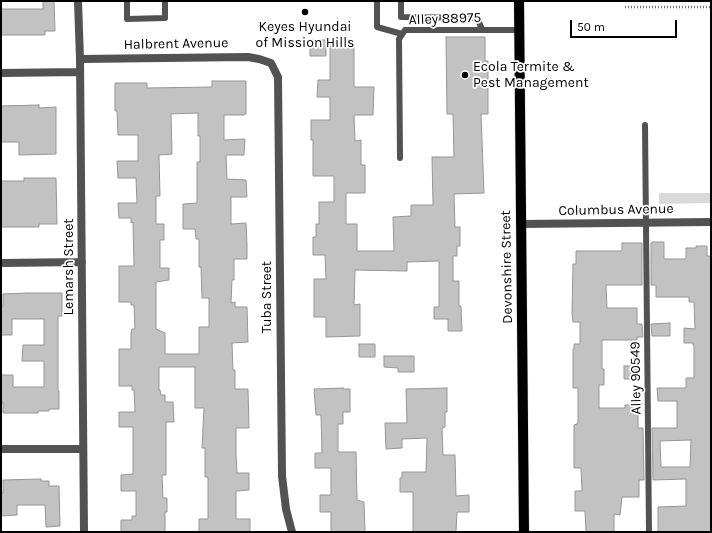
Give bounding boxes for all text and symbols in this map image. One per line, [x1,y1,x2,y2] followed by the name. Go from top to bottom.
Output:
[300,7,310,17] marker: Keyes Hyundai of Mission Hills
[408,9,482,29] street label: Alley 88975
[572,12,679,38] scale bar
[256,19,354,52] place label: Keyes Hyundai of Mission Hills
[577,20,605,34] text: 50 m
[124,35,228,53] street label: Halbrent Avenue
[473,59,589,92] place label: Ecola Termite & Pest Management
[460,70,470,80] marker: Ecola Termite & Pest Management
[558,201,674,219] street label: Columbus Avenue
[498,210,516,324] street label: Devonshire Street
[61,218,77,316] street label: Lemarsh Street
[259,261,275,333] street label: Tuba Street
[627,341,645,415] street label: Alley 90549

